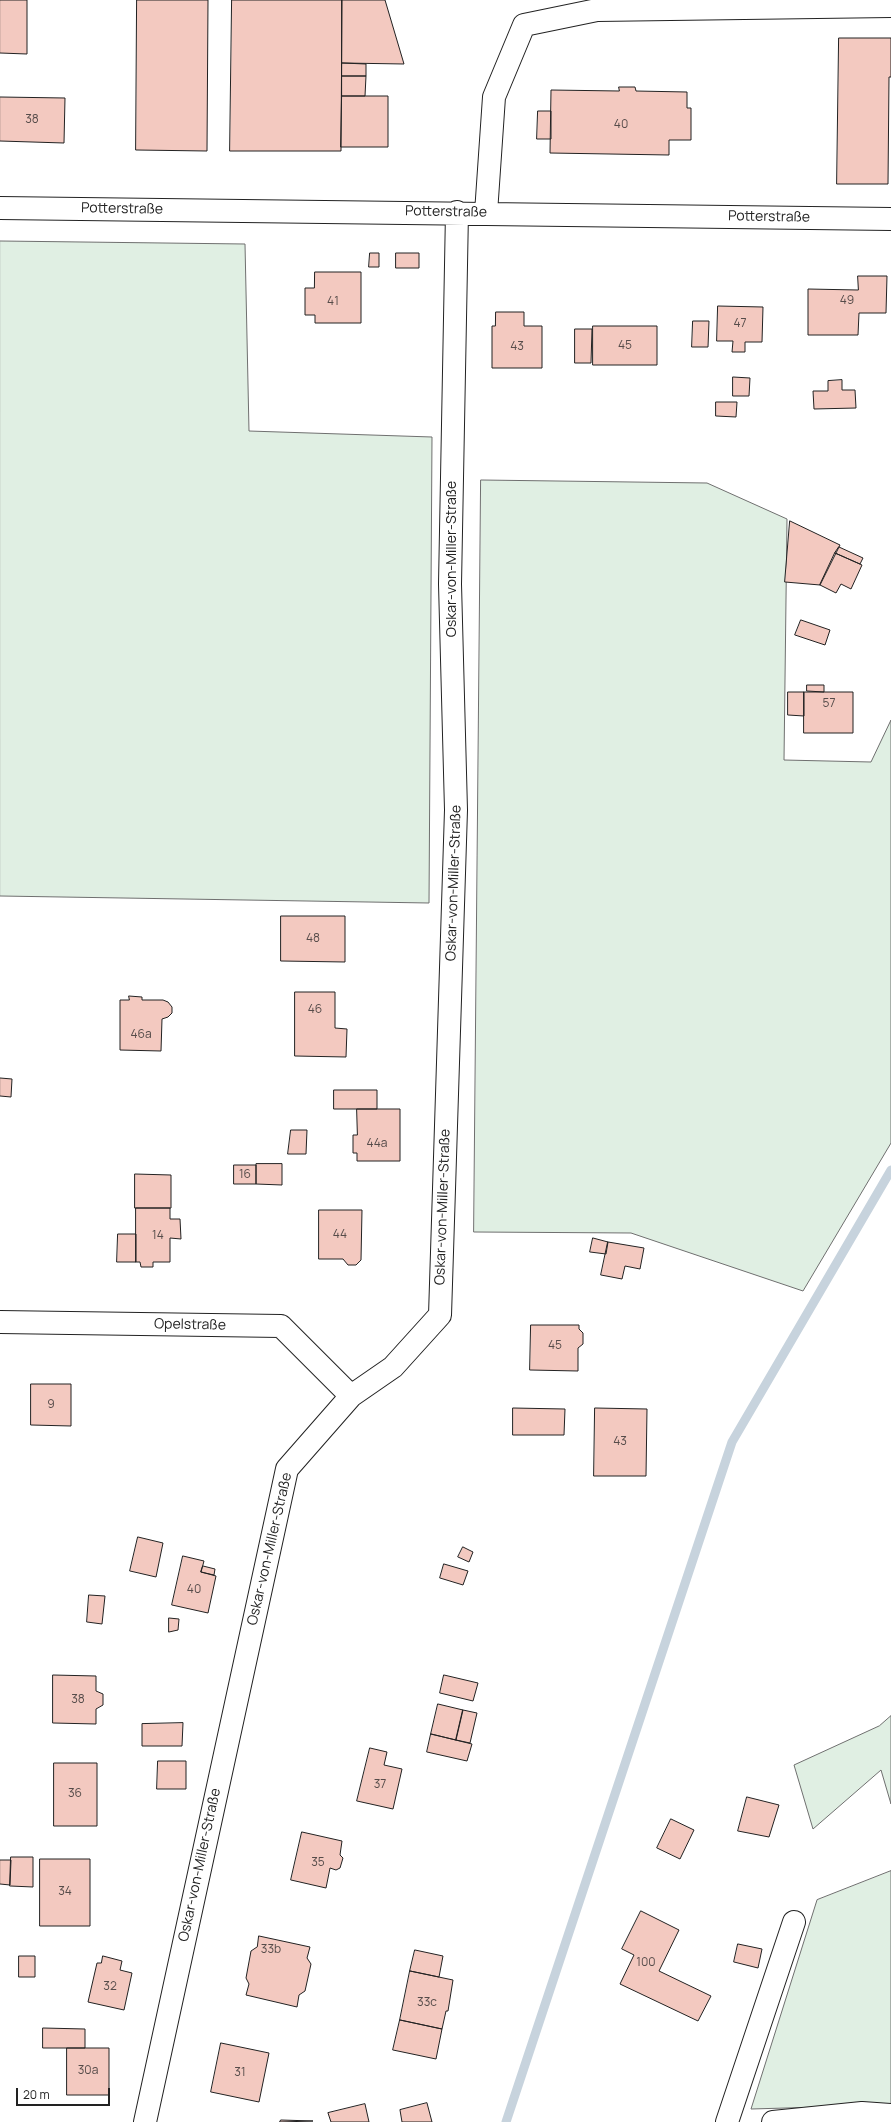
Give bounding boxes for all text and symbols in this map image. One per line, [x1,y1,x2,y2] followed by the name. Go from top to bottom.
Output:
[25,113,39,127] house number: 38
[614,118,628,132] house number: 40
[81,200,163,218] street label: Potterstraße
[405,203,487,221] street label: Potterstraße
[728,208,810,226] street label: Potterstraße
[840,294,854,308] house number: 49
[327,295,339,309] house number: 41
[733,317,747,331] house number: 47
[618,339,632,353] house number: 45
[510,340,524,354] house number: 43
[444,481,460,637] street label: Oskar-von-Miller-Straße
[823,697,835,711] house number: 57
[443,805,465,961] street label: Oskar-von-Miller-Straße
[306,932,320,946] house number: 48
[308,1003,322,1017] house number: 46
[130,1028,152,1042] house number: 46a
[432,1129,454,1285] street label: Oskar-von-Miller-Straße
[367,1137,387,1151] house number: 44a
[239,1168,251,1182] house number: 16
[333,1228,347,1242] house number: 44
[152,1229,164,1243] house number: 14
[154,1316,226,1334] street label: Opelstraße
[548,1339,562,1353] house number: 45
[47,1398,55,1412] house number: 9
[613,1435,627,1449] house number: 43
[244,1471,296,1627] street label: Oskar-von-Miller-Straße
[187,1583,201,1597] house number: 40
[71,1693,85,1707] house number: 38
[374,1778,386,1792] house number: 37
[68,1787,82,1801] house number: 36
[176,1787,224,1943] street label: Oskar-von-Miller-Straße
[311,1856,325,1870] house number: 35
[58,1885,72,1899] house number: 34
[261,1943,281,1957] house number: 33b
[636,1956,656,1970] house number: 100
[103,1980,117,1994] house number: 32
[417,1996,437,2010] house number: 33c
[78,2064,98,2078] house number: 30a
[234,2066,246,2080] house number: 31
[18,2080,112,2106] scale bar
[23,2086,50,2103] text: 20 m

